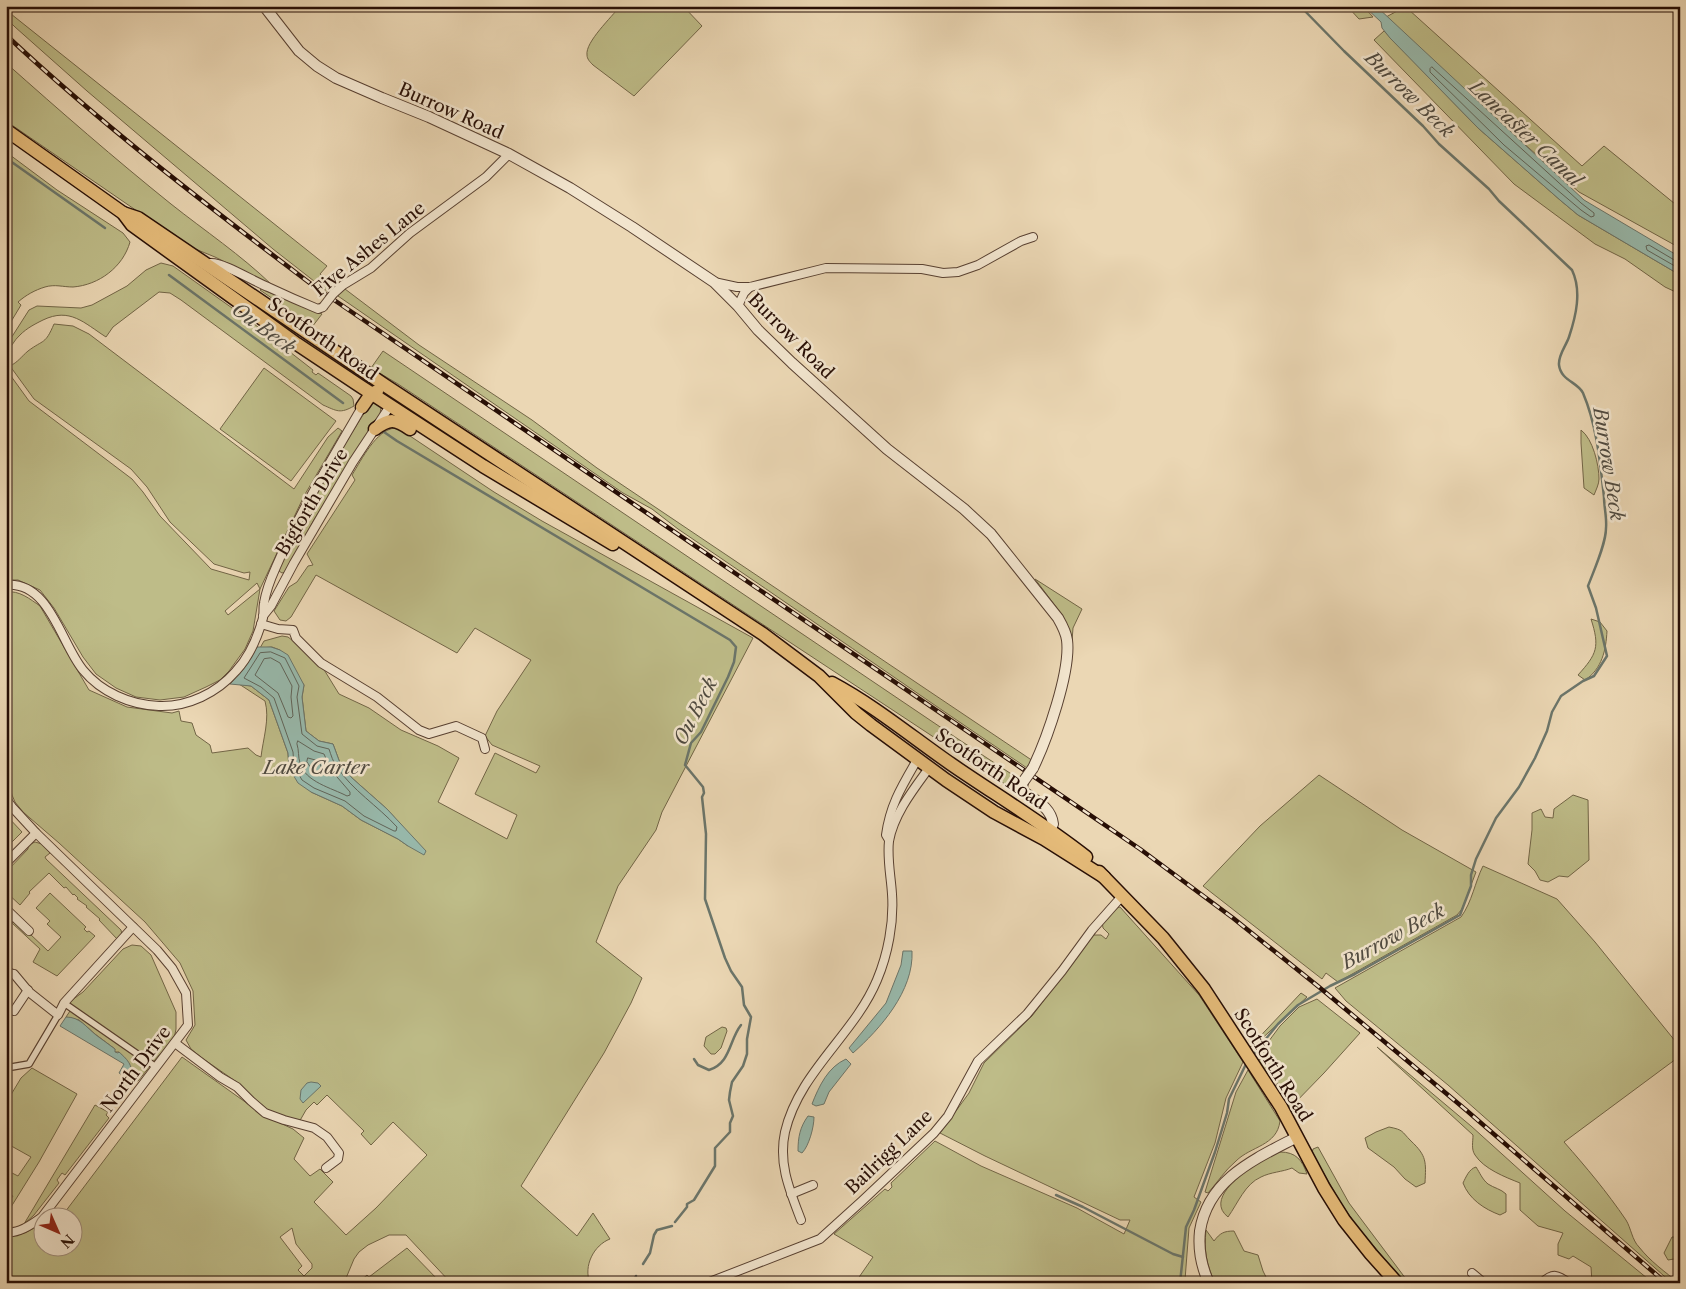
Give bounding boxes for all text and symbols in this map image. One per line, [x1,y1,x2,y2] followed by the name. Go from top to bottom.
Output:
[1359,45,1459,142] water label: Burrow Beck
[1463,74,1588,193] water label: Lancaster Canal
[395,78,507,144] street label: Burrow Road
[308,197,430,301] street label: Five Ashes Lane
[743,288,839,384] street label: Burrow Road
[264,293,382,385] street label: Scotforth Road
[228,298,300,359] water label: Ou Beck
[1588,404,1629,523] water label: Burrow Beck
[271,444,353,560] street label: Bigforth Drive
[669,674,722,749] water label: Ou Beck
[931,724,1051,814] street label: Scotforth Road
[261,756,370,779] water label: Lake Carter
[1336,899,1449,975] water label: Burrow Beck
[1229,1004,1317,1126] street label: Scotforth Road
[96,1022,176,1116] street label: North Drive
[841,1105,937,1199] street label: Bailrigg Lane
[32,1206,82,1256] north arrow
[57,1231,78,1252] text: N

